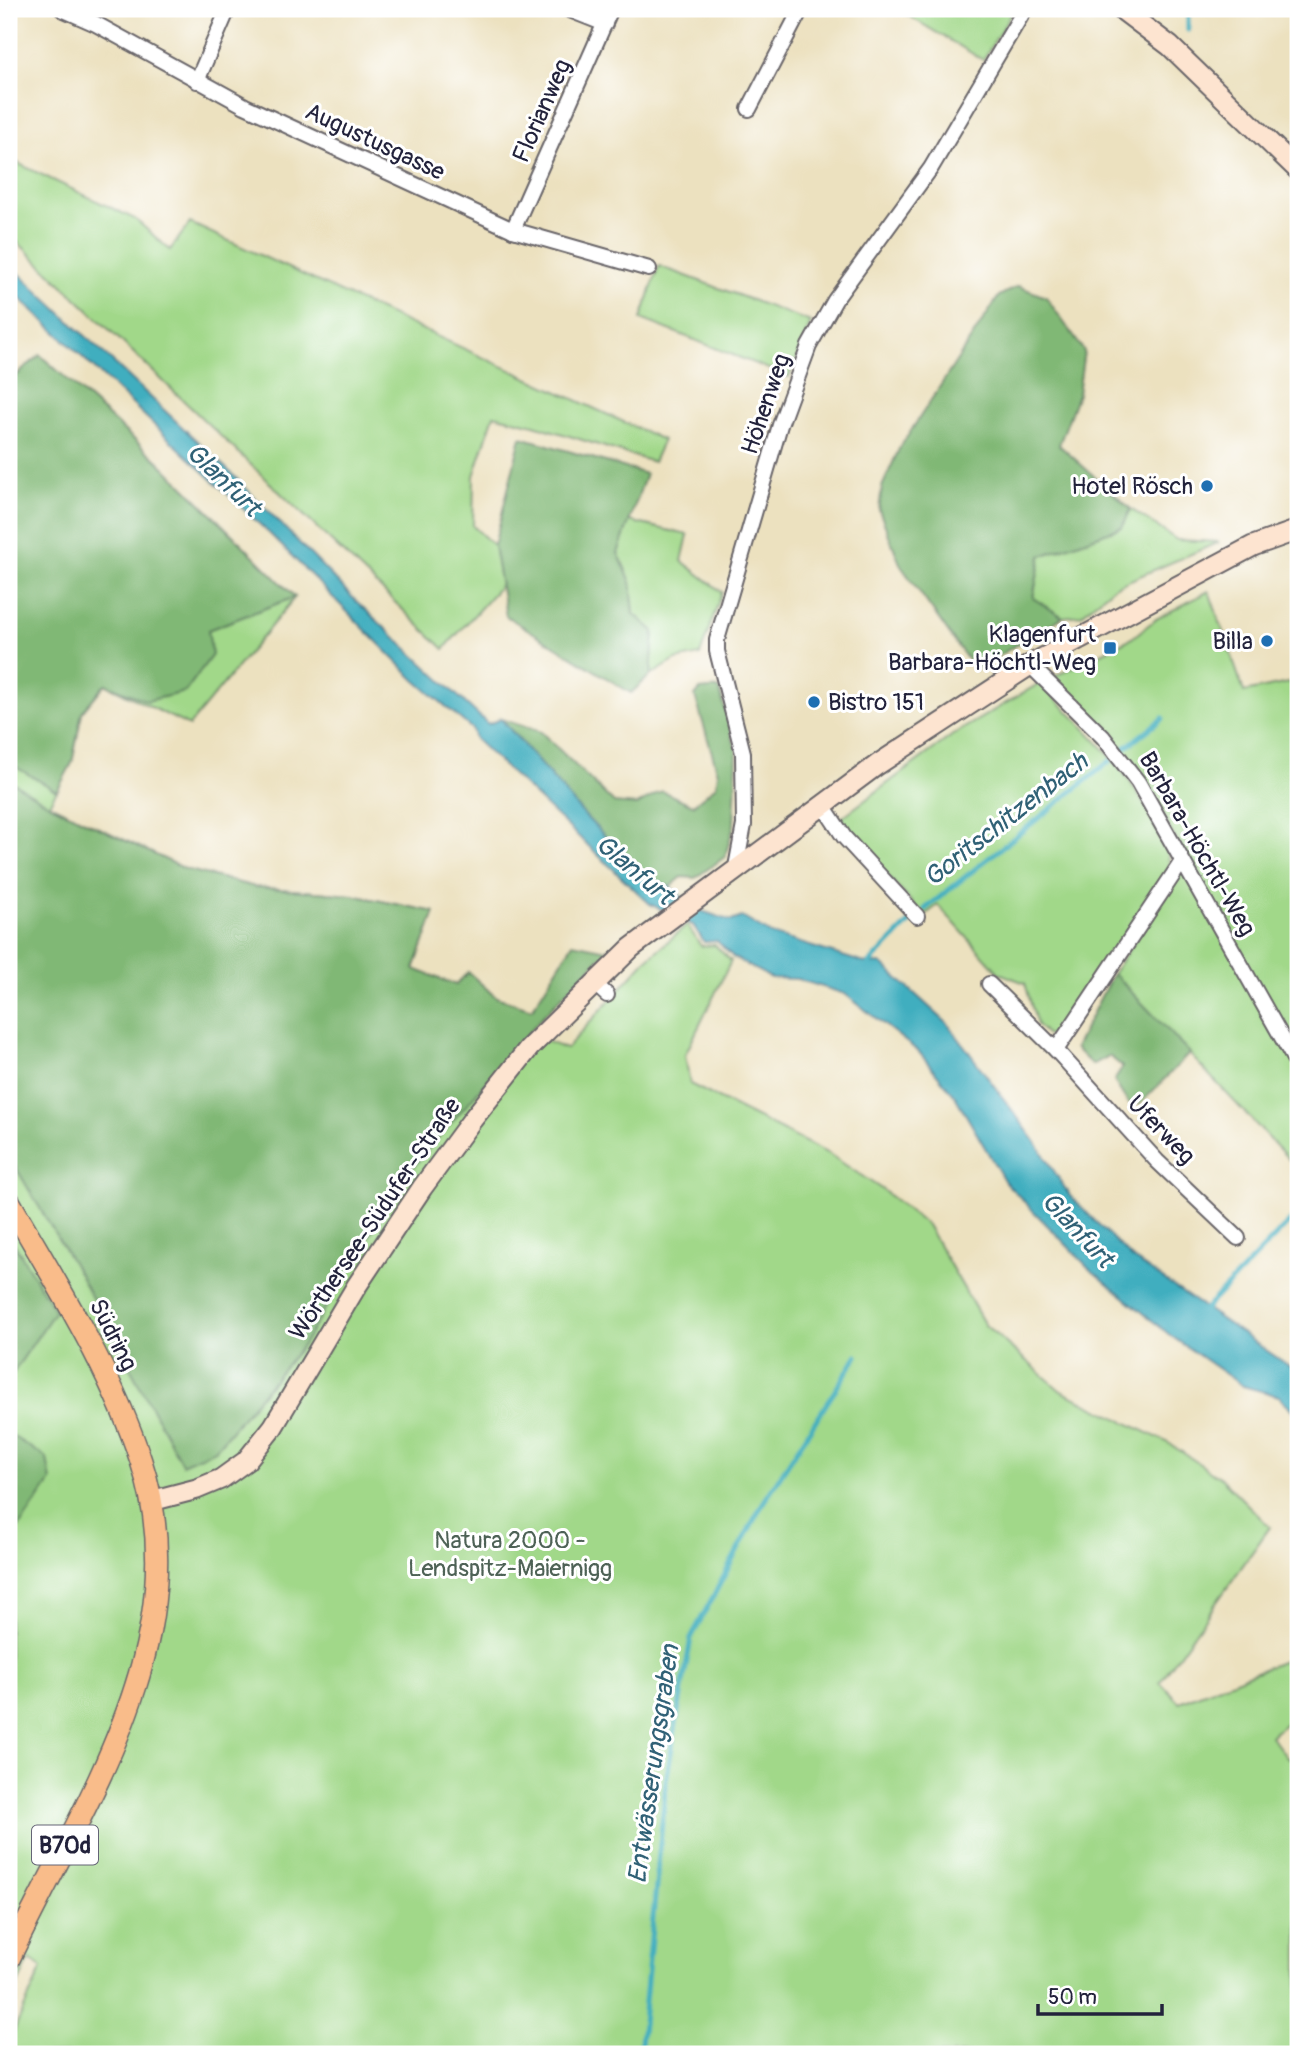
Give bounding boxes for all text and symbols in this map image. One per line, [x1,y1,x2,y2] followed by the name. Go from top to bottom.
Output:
[506,55,578,167] street label: Florianweg
[301,97,449,187] street label: Augustusgasse
[735,350,797,458] street label: Höhenweg
[179,437,269,525] water label: Glanfurt
[1071,472,1193,501] place label: Hotel Rösch
[1199,478,1215,494] marker: Hotel Rösch
[888,620,1096,677] place label: Klagenfurt Barbara-Höchtl-Weg
[1213,627,1253,656] place label: Billa
[1259,633,1275,649] marker: Billa
[1102,640,1118,656] marker: Klagenfurt Barbara-Höchtl-Weg
[828,688,924,717] place label: Bistro 151
[806,694,822,710] marker: Bistro 151
[918,745,1096,894] water label: Goritschitzenbach
[1132,747,1262,941] street label: Barbara-Höchtl-Weg
[589,828,681,913] water label: Glanfurt
[1121,1089,1201,1171] street label: Uferweg
[283,1092,467,1346] street label: Wörthersee-Südufer-Straße
[1034,1186,1122,1276] water label: Glanfurt
[83,1294,143,1376] street label: Südring
[408,1526,612,1583] park label: Natura 2000 - Lendspitz-Maiernigg
[621,1641,687,1885] water label: Entwässerungsgraben
[32,1826,98,1864] road number: B70d
[1038,1972,1162,2016] scale bar
[1048,1984,1097,2011] text: 50 m

